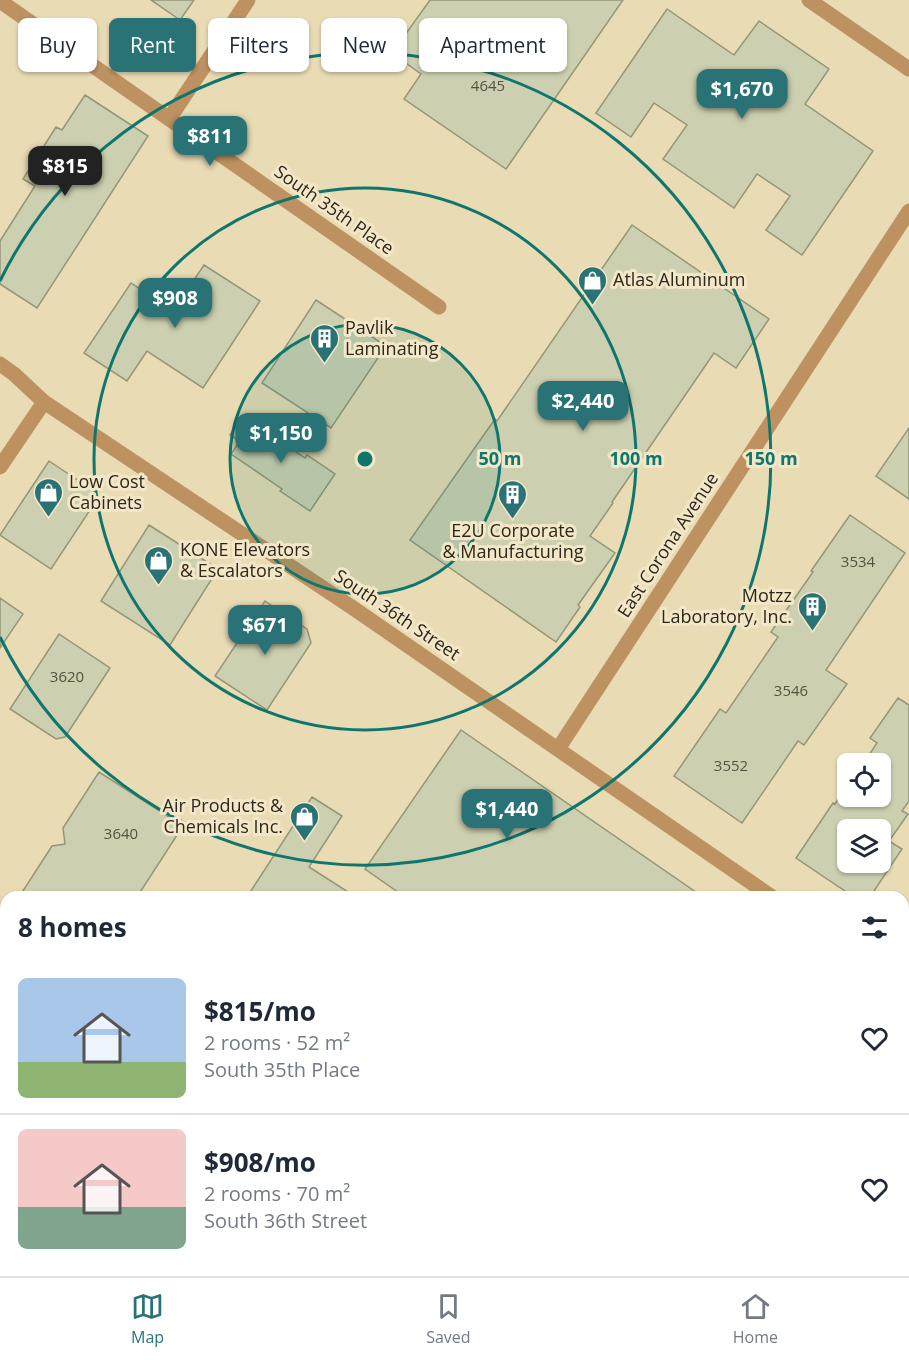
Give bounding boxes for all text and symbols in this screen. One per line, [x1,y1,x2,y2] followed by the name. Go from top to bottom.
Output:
[18,18,97,72] chip: Buy
[109,18,196,72] chip: Rent
[208,18,309,72] chip: Filters
[321,18,407,72] chip: New
[419,18,567,72] chip: Apartment
[693,69,791,120] pin: $1,670
[471,75,505,95] house number: 4645
[711,75,773,102] text: $1,670
[174,116,246,167] pin: $811
[187,122,233,149] text: $811
[29,146,101,197] pin: $815
[42,152,88,179] text: $815
[270,159,399,259] street label: South 35th Place
[576,264,608,306] shop icon: Atlas Aluminum
[613,267,746,291] place label: Atlas Aluminum
[139,278,211,329] pin: $908
[152,284,198,311] text: $908
[345,315,439,360] place label: Pavlik Laminating
[308,322,340,364] building icon: Pavlik Laminating
[534,381,632,432] pin: $2,440
[552,387,614,414] text: $2,440
[232,413,330,464] pin: $1,150
[250,419,312,446] text: $1,150
[479,446,521,470] text: 50 m
[609,446,663,470] text: 100 m
[744,446,798,470] text: 150 m
[355,449,375,469] centre of rings
[611,467,723,622] street label: East Corona Avenue
[69,469,145,514] place label: Low Cost Cabinets
[32,476,64,518] shop icon: Low Cost Cabinets
[497,478,529,520] building icon: E2U Corporate & Manufacturing
[443,518,584,563] place label: E2U Corporate & Manufacturing
[180,537,310,582] place label: KONE Elevators & Escalators
[143,544,175,586] shop icon: KONE Elevators & Escalators
[841,551,876,571] house number: 3534
[330,563,465,665] street label: South 36th Street
[661,583,792,628] place label: Motzz Laboratory, Inc.
[797,590,829,632] building icon: Motzz Laboratory, Inc.
[229,605,301,656] pin: $671
[242,611,288,638] text: $671
[50,666,84,686] house number: 3620
[774,680,808,700] house number: 3546
[837,753,891,873] map controls
[837,753,891,807] button: locate
[714,755,748,775] house number: 3552
[458,789,556,840] pin: $1,440
[163,793,284,838] place label: Air Products & Chemicals Inc.
[476,795,538,822] text: $1,440
[288,800,320,842] shop icon: Air Products & Chemicals Inc.
[837,819,891,873] button: layers
[104,823,138,843] house number: 3640
[18,909,127,945] text: 8 homes
[858,911,891,944] icon: filters
[204,993,316,1029] text: $815/mo
[66,1002,138,1074] icon: home
[858,1022,891,1055] icon: heart
[204,1029,350,1056] text: 2 rooms · 52 m²
[204,1056,360,1083] text: South 35th Place
[204,1144,316,1180] text: $908/mo
[66,1153,138,1225] icon: home
[858,1173,891,1206] icon: heart
[204,1180,350,1207] text: 2 rooms · 70 m²
[204,1207,367,1234] text: South 36th Street
[131,1290,164,1348] tab: Map
[426,1290,471,1348] tab: Saved
[733,1290,778,1348] tab: Home

